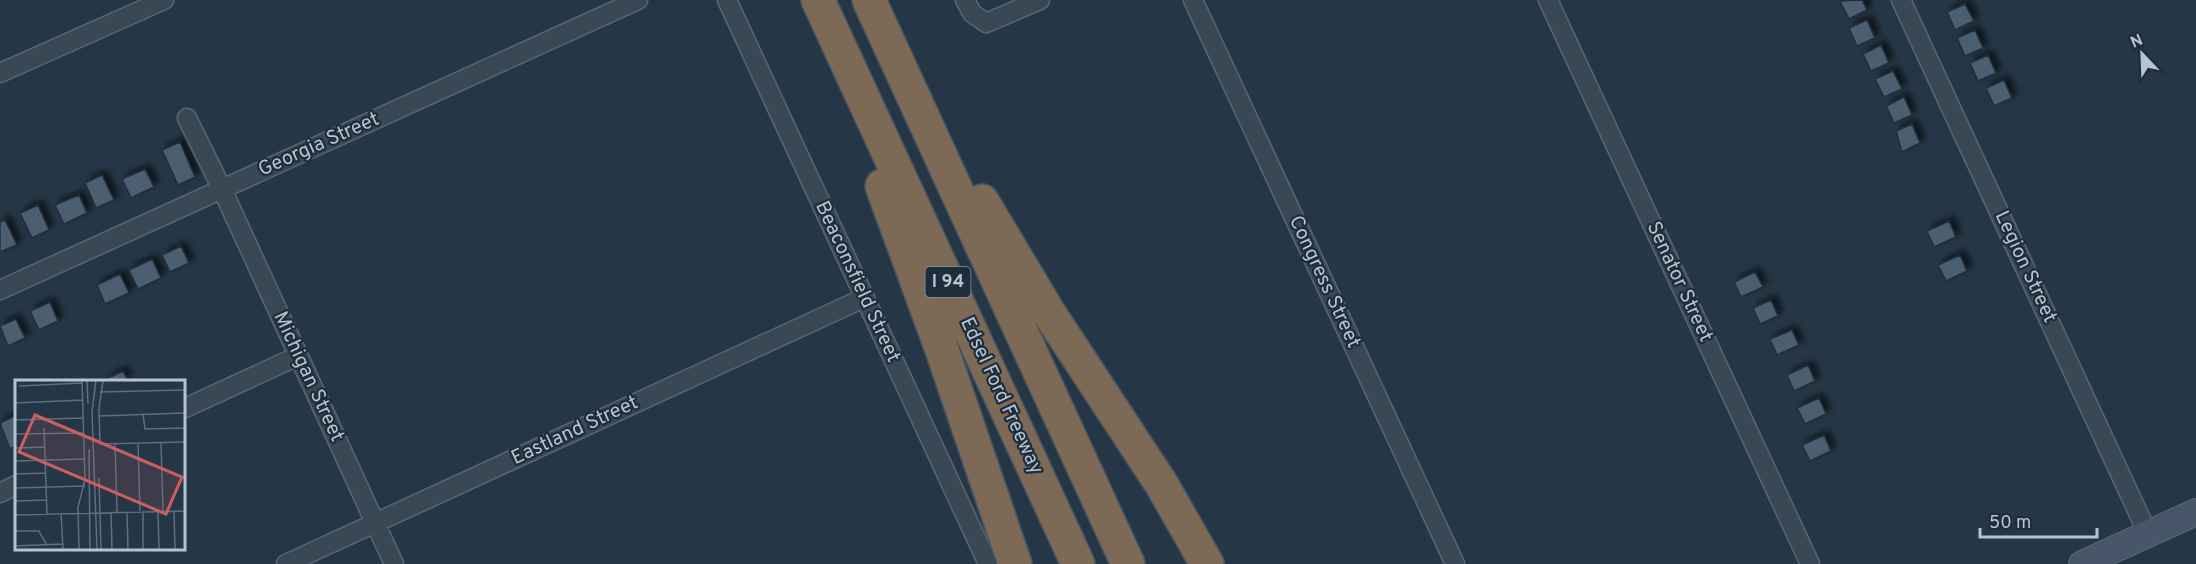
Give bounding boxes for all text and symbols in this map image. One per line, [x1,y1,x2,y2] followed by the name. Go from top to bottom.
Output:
[2112,24,2172,84] north arrow
[2128,31,2146,53] text: N
[254,107,384,183] street label: Georgia Street
[808,197,906,367] street label: Beaconsfield Street
[1988,207,2062,327] street label: Legion Street
[1282,212,1366,352] street label: Congress Street
[1640,218,1718,346] street label: Senator Street
[926,267,970,297] road number: I 94
[266,308,350,446] street label: Michigan Street
[953,313,1049,479] street label: Edsel Ford Freeway
[15,380,184,549] inset map
[507,390,643,472] street label: Eastland Street
[1980,501,2097,539] scale bar
[1989,512,2031,535] text: 50 m

